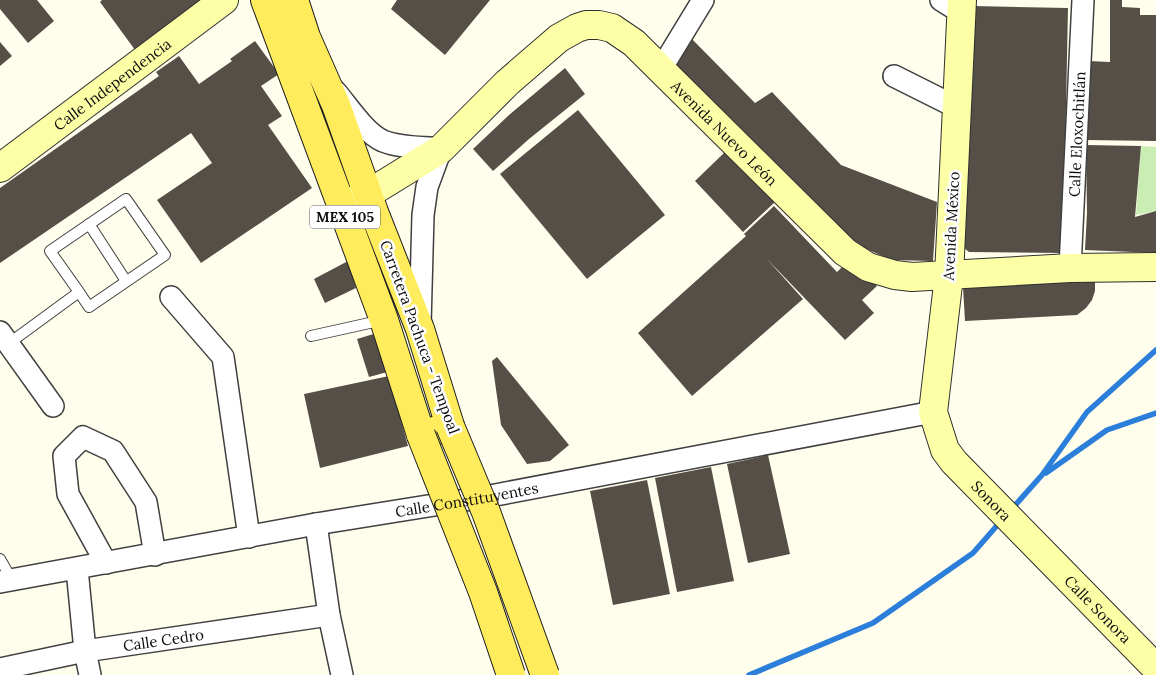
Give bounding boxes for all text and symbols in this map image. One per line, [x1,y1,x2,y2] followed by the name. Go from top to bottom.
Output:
[49,34,175,134] street label: Calle Independencia
[1064,71,1089,197] street label: Calle Eloxochitlán
[667,75,782,190] street label: Avenida Nuevo León
[939,171,963,282] street label: Avenida México
[310,206,380,228] road number: MEX 105
[376,238,464,436] street label: Carretera Pachuca - Tempoal
[968,476,1016,525] street label: Sonora
[394,478,540,521] street label: Calle Constituyentes
[1061,571,1136,647] street label: Calle Sonora
[122,624,205,655] street label: Calle Cedro

